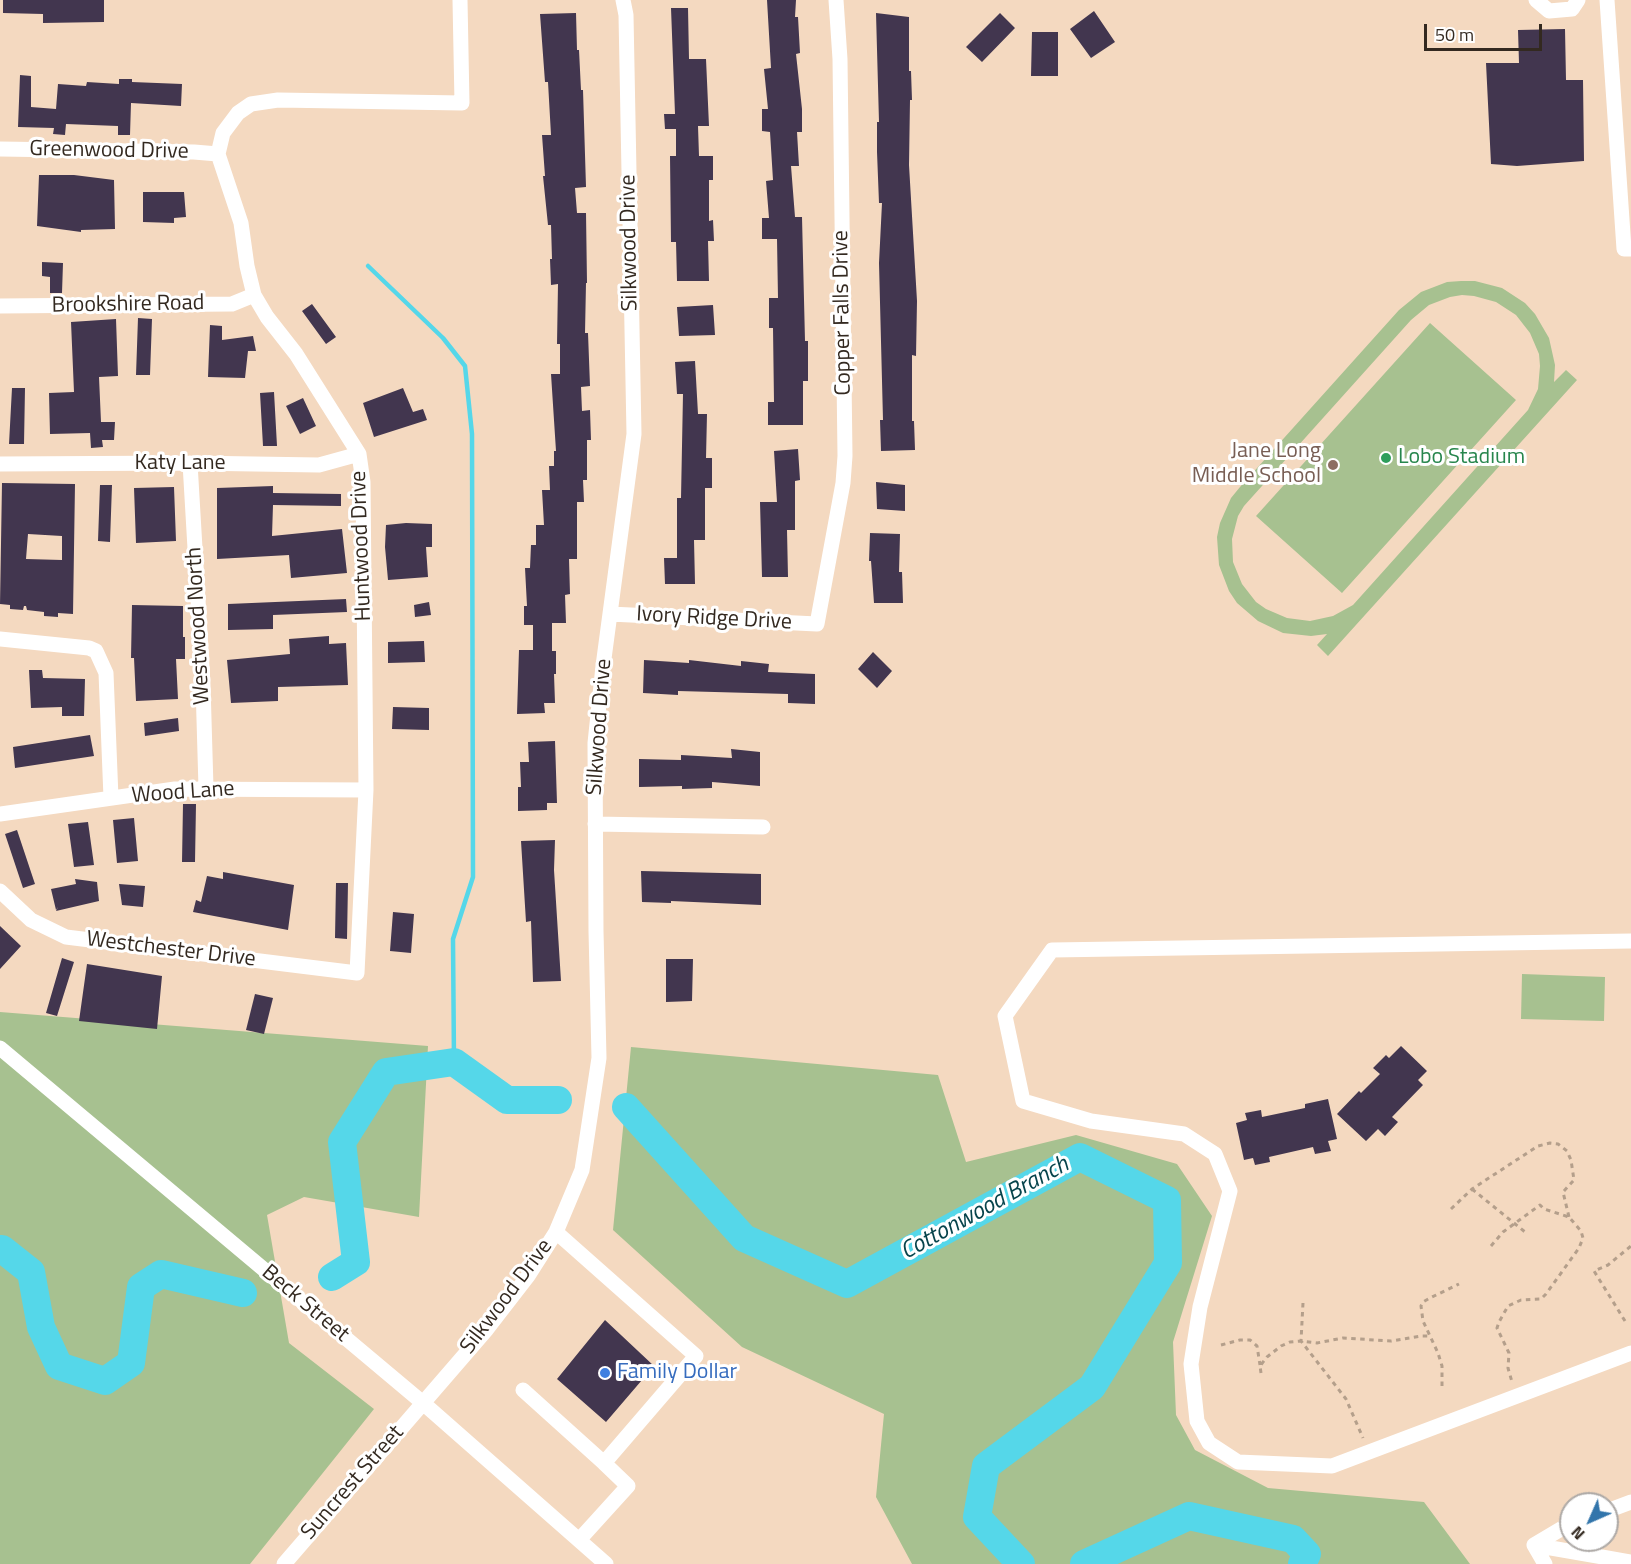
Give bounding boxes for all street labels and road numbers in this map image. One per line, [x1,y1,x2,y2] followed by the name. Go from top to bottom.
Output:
[29,136,189,166] street label: Greenwood Drive
[616,174,644,312] street label: Silkwood Drive
[828,230,858,396] street label: Copper Falls Drive
[52,290,204,320] street label: Brookshire Road
[134,451,226,477] street label: Katy Lane
[346,470,378,622] street label: Huntwood Drive
[182,546,216,706] street label: Westwood North
[635,602,793,636] street label: Ivory Ridge Drive
[582,658,618,796] street label: Silkwood Drive
[131,776,235,810] street label: Wood Lane
[85,927,257,973] street label: Westchester Drive
[455,1234,559,1360] street label: Silkwood Drive
[256,1260,354,1348] street label: Beck Street
[296,1420,410,1546] street label: Suncrest Street

